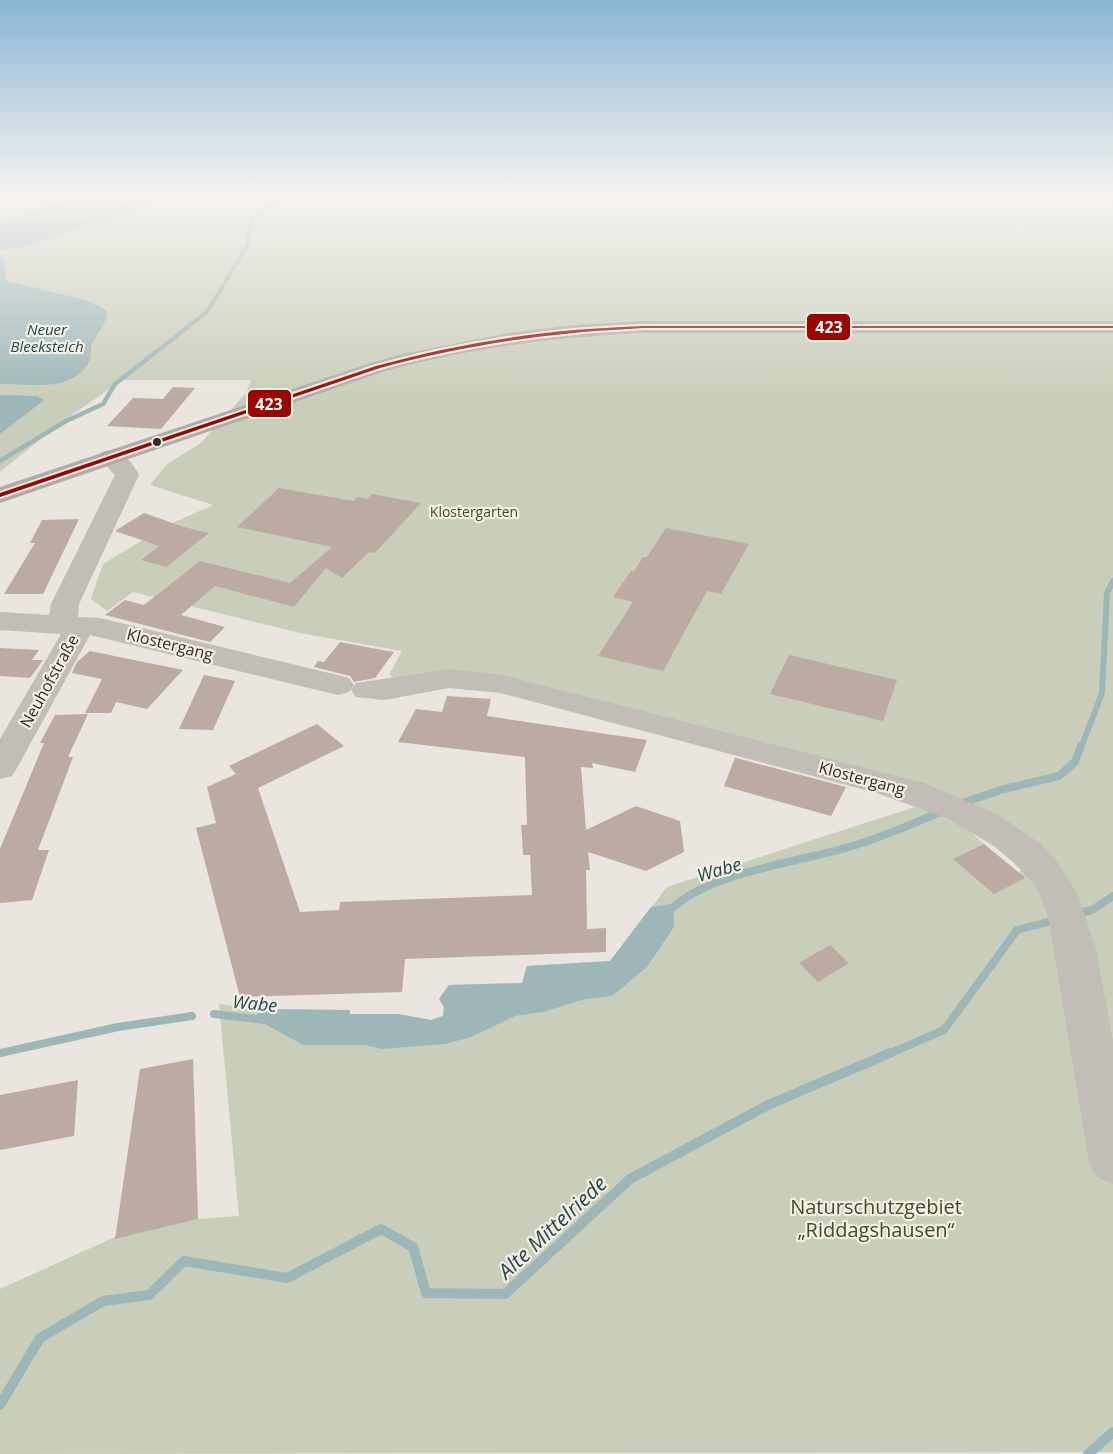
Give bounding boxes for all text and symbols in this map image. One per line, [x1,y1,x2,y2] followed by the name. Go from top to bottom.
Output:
[806,313,851,341] line badge: 423
[815,316,843,338] text: 423
[10,319,84,356] water label: Neuer Bleeksteich
[247,389,292,418] line badge: 423
[255,393,283,415] text: 423
[151,436,163,448] unlabelled marker
[430,502,518,521] park label: Klostergarten
[124,623,216,665] street label: Klostergang
[14,630,84,732] street label: Neuhofstraße
[816,756,908,800] street label: Klostergang
[694,851,744,887] water label: Wabe
[232,989,278,1017] water label: Wabe
[490,1169,612,1286] water label: Alte Mittelriede
[790,1193,962,1243] park label: Naturschutzgebiet „Riddagshausen“

